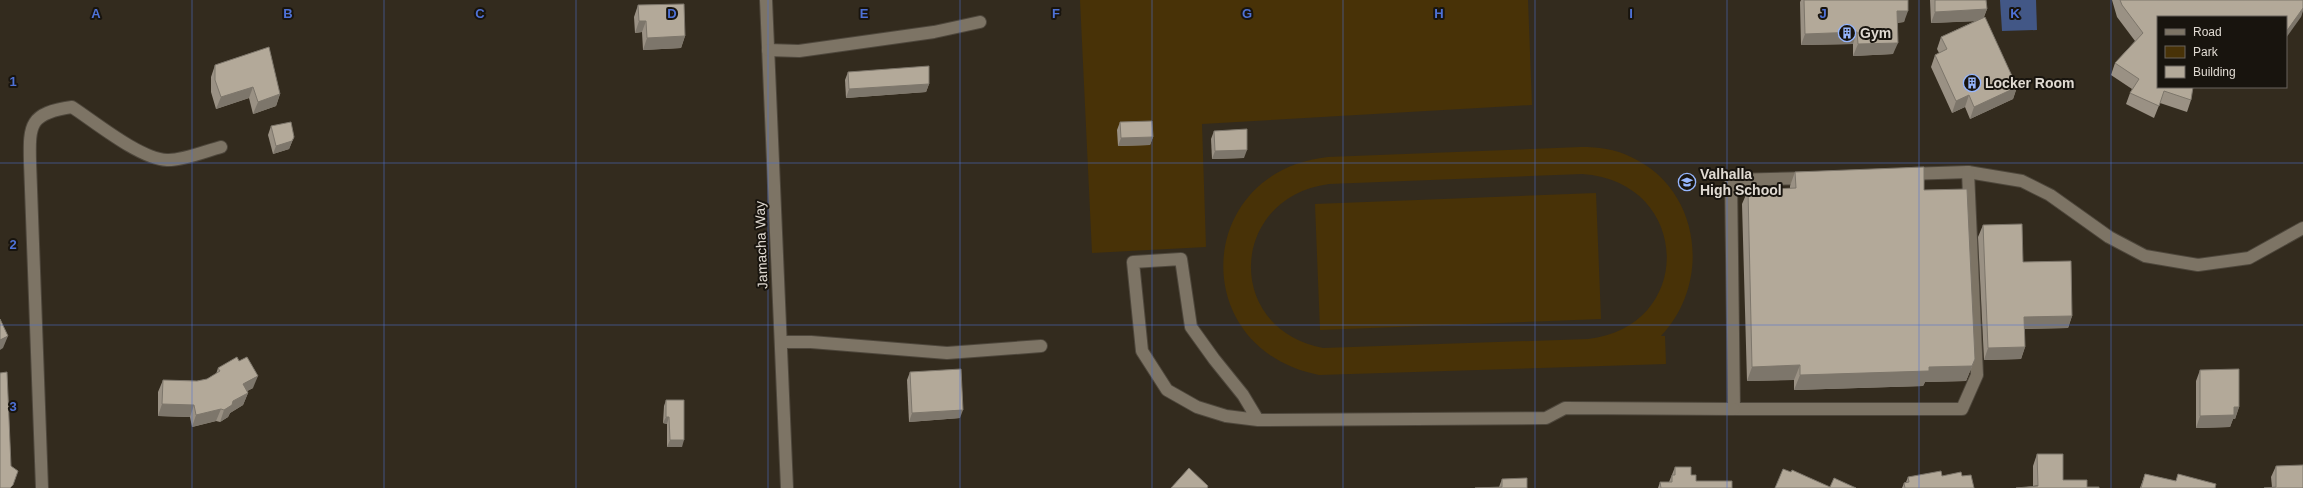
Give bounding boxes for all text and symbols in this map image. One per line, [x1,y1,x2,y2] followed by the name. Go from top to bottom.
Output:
[91,6,101,21] text: A
[283,6,293,21] text: B
[475,6,485,21] text: C
[667,6,677,21] text: D
[860,6,869,21] text: E
[1052,6,1060,21] text: F
[1242,6,1252,21] text: G
[1434,6,1444,21] text: H
[1629,6,1633,21] text: I
[1819,6,1827,21] text: J
[2010,6,2020,21] text: K
[2157,16,2287,88] legend
[1837,23,1857,43] building icon: Gym
[1860,25,1891,41] place label: Gym
[2193,25,2222,39] text: Road
[2193,45,2219,59] text: Park
[2193,65,2236,79] text: Building
[1962,73,1982,93] building icon: Locker Room
[9,74,17,89] text: 1
[1985,75,2074,91] place label: Locker Room
[1700,166,1782,198] place label: Valhalla High School
[1677,172,1697,192] school or university icon: Valhalla High School
[751,201,771,289] street label: Jamacha Way
[9,237,17,252] text: 2
[9,399,17,414] text: 3

